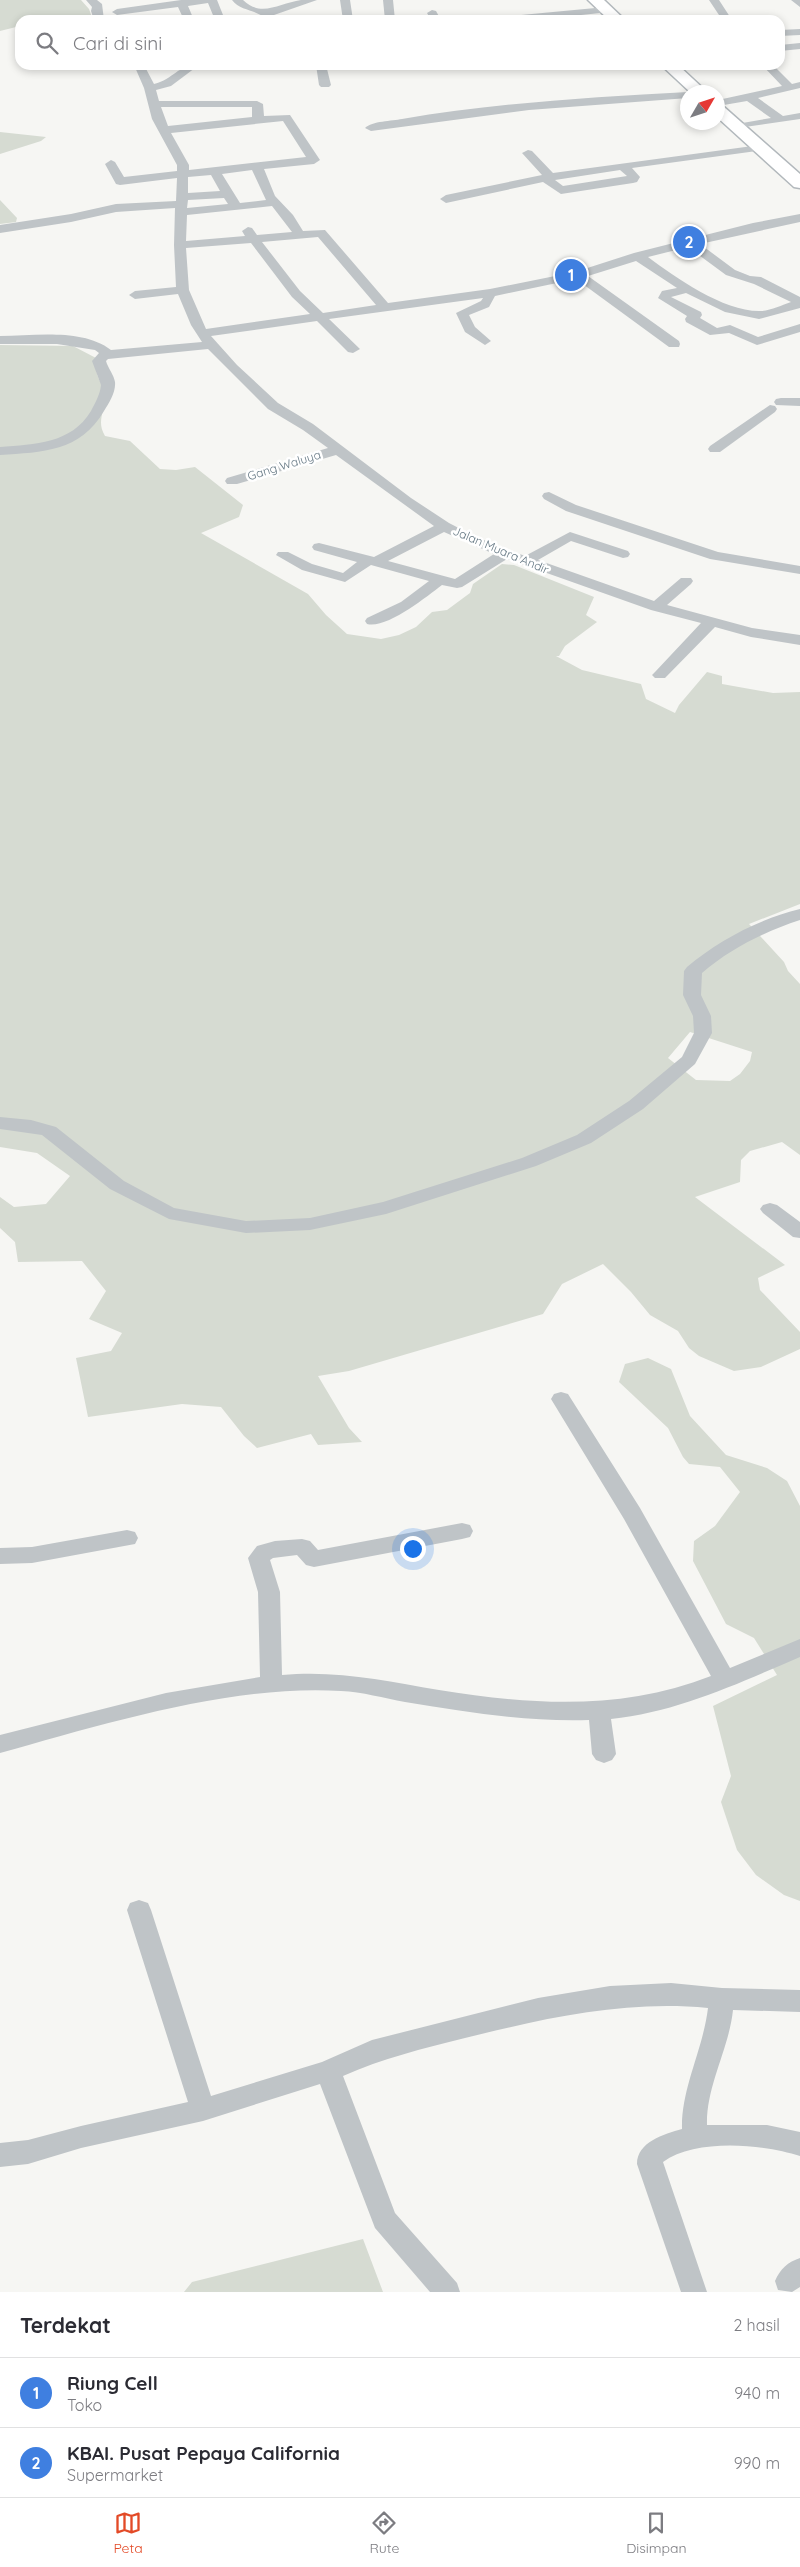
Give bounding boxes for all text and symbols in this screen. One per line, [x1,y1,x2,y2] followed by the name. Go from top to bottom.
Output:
[15,15,785,70] search box
[33,29,61,57] icon: search
[73,31,162,55] text: Cari di sini
[680,85,725,130] north arrow
[673,223,705,261] pin: 2
[555,256,587,294] pin: 1
[246,447,322,483] street label: Gang Waluya
[451,523,551,577] street label: Jalan Muara Andir
[400,1536,426,1562] your location
[20,2312,111,2338] text: Terdekat
[733,2315,780,2335] text: 2 hasil
[67,2371,158,2395] text: Riung Cell
[33,2383,39,2403] text: 1
[734,2383,780,2403] text: 940 m
[67,2395,102,2415] text: Toko
[67,2441,340,2465] text: KBAI. Pusat Pepaya California
[31,2453,41,2473] text: 2
[734,2453,780,2473] text: 990 m
[67,2465,163,2485] text: Supermarket
[113,2509,143,2557] tab: Peta
[370,2509,399,2557] tab: Rute
[626,2509,687,2557] tab: Disimpan

